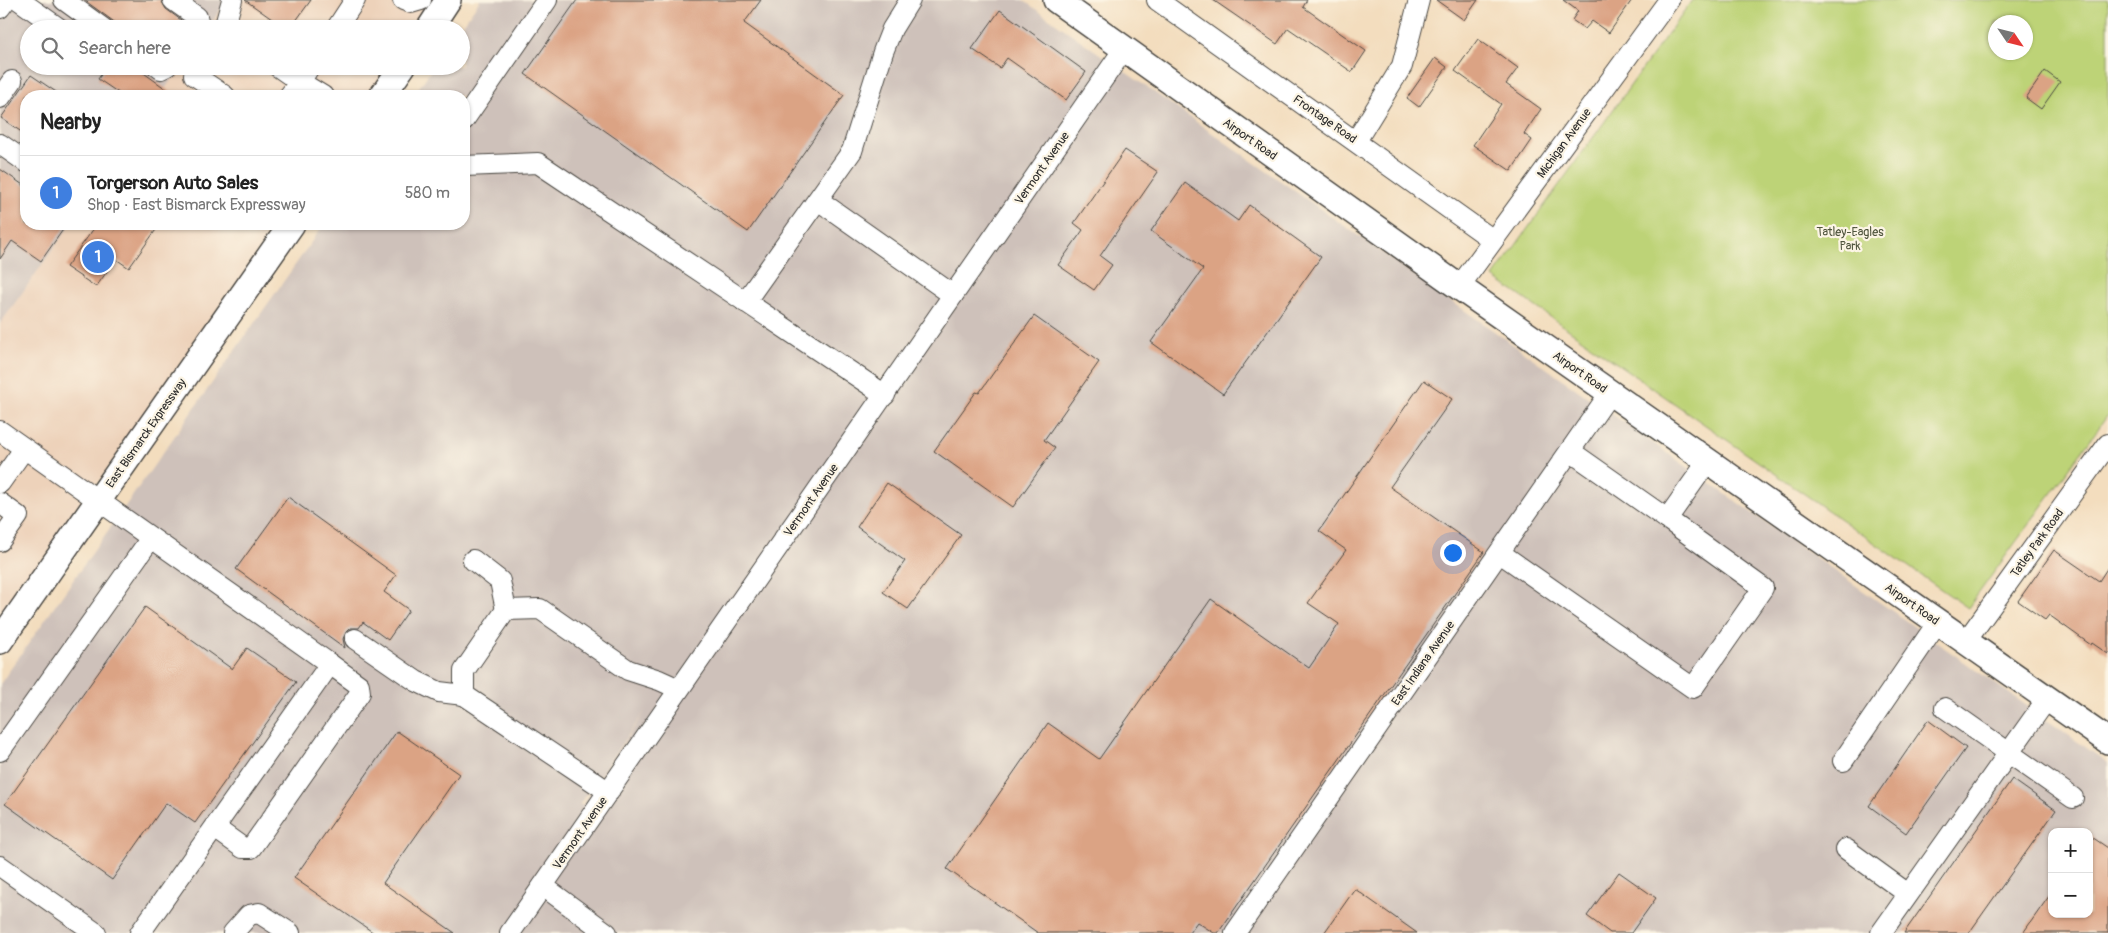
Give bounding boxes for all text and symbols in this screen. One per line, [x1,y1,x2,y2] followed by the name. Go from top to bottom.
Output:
[1988,15,2033,60] north arrow
[20,20,470,75] search box
[38,34,66,62] icon: search
[78,36,171,60] text: Search here
[1290,92,1359,147] street label: Frontage Road
[1534,106,1595,181] street label: Michigan Avenue
[40,109,101,136] text: Nearby
[1220,115,1280,164] street label: Airport Road
[1012,129,1073,208] street label: Vermont Avenue
[87,171,258,195] text: Torgerson Auto Sales
[53,183,59,203] text: 1
[405,183,450,203] text: 580 m
[87,195,306,215] text: Shop · East Bismarck Expressway
[1817,225,1884,254] park label: Tatley-Eagles Park
[82,238,114,276] pin: 1
[1550,348,1610,397] street label: Airport Road
[103,376,190,491] street label: East Bismarck Expressway
[781,461,842,540] street label: Vermont Avenue
[2008,506,2067,580] street label: Tatley Park Road
[1440,540,1466,566] your location
[1882,580,1942,629] street label: Airport Road
[1389,618,1458,709] street label: East Indiana Avenue
[550,794,611,873] street label: Vermont Avenue
[2048,828,2093,918] map controls
[2048,828,2093,873] button: +
[2048,873,2093,918] button: −

